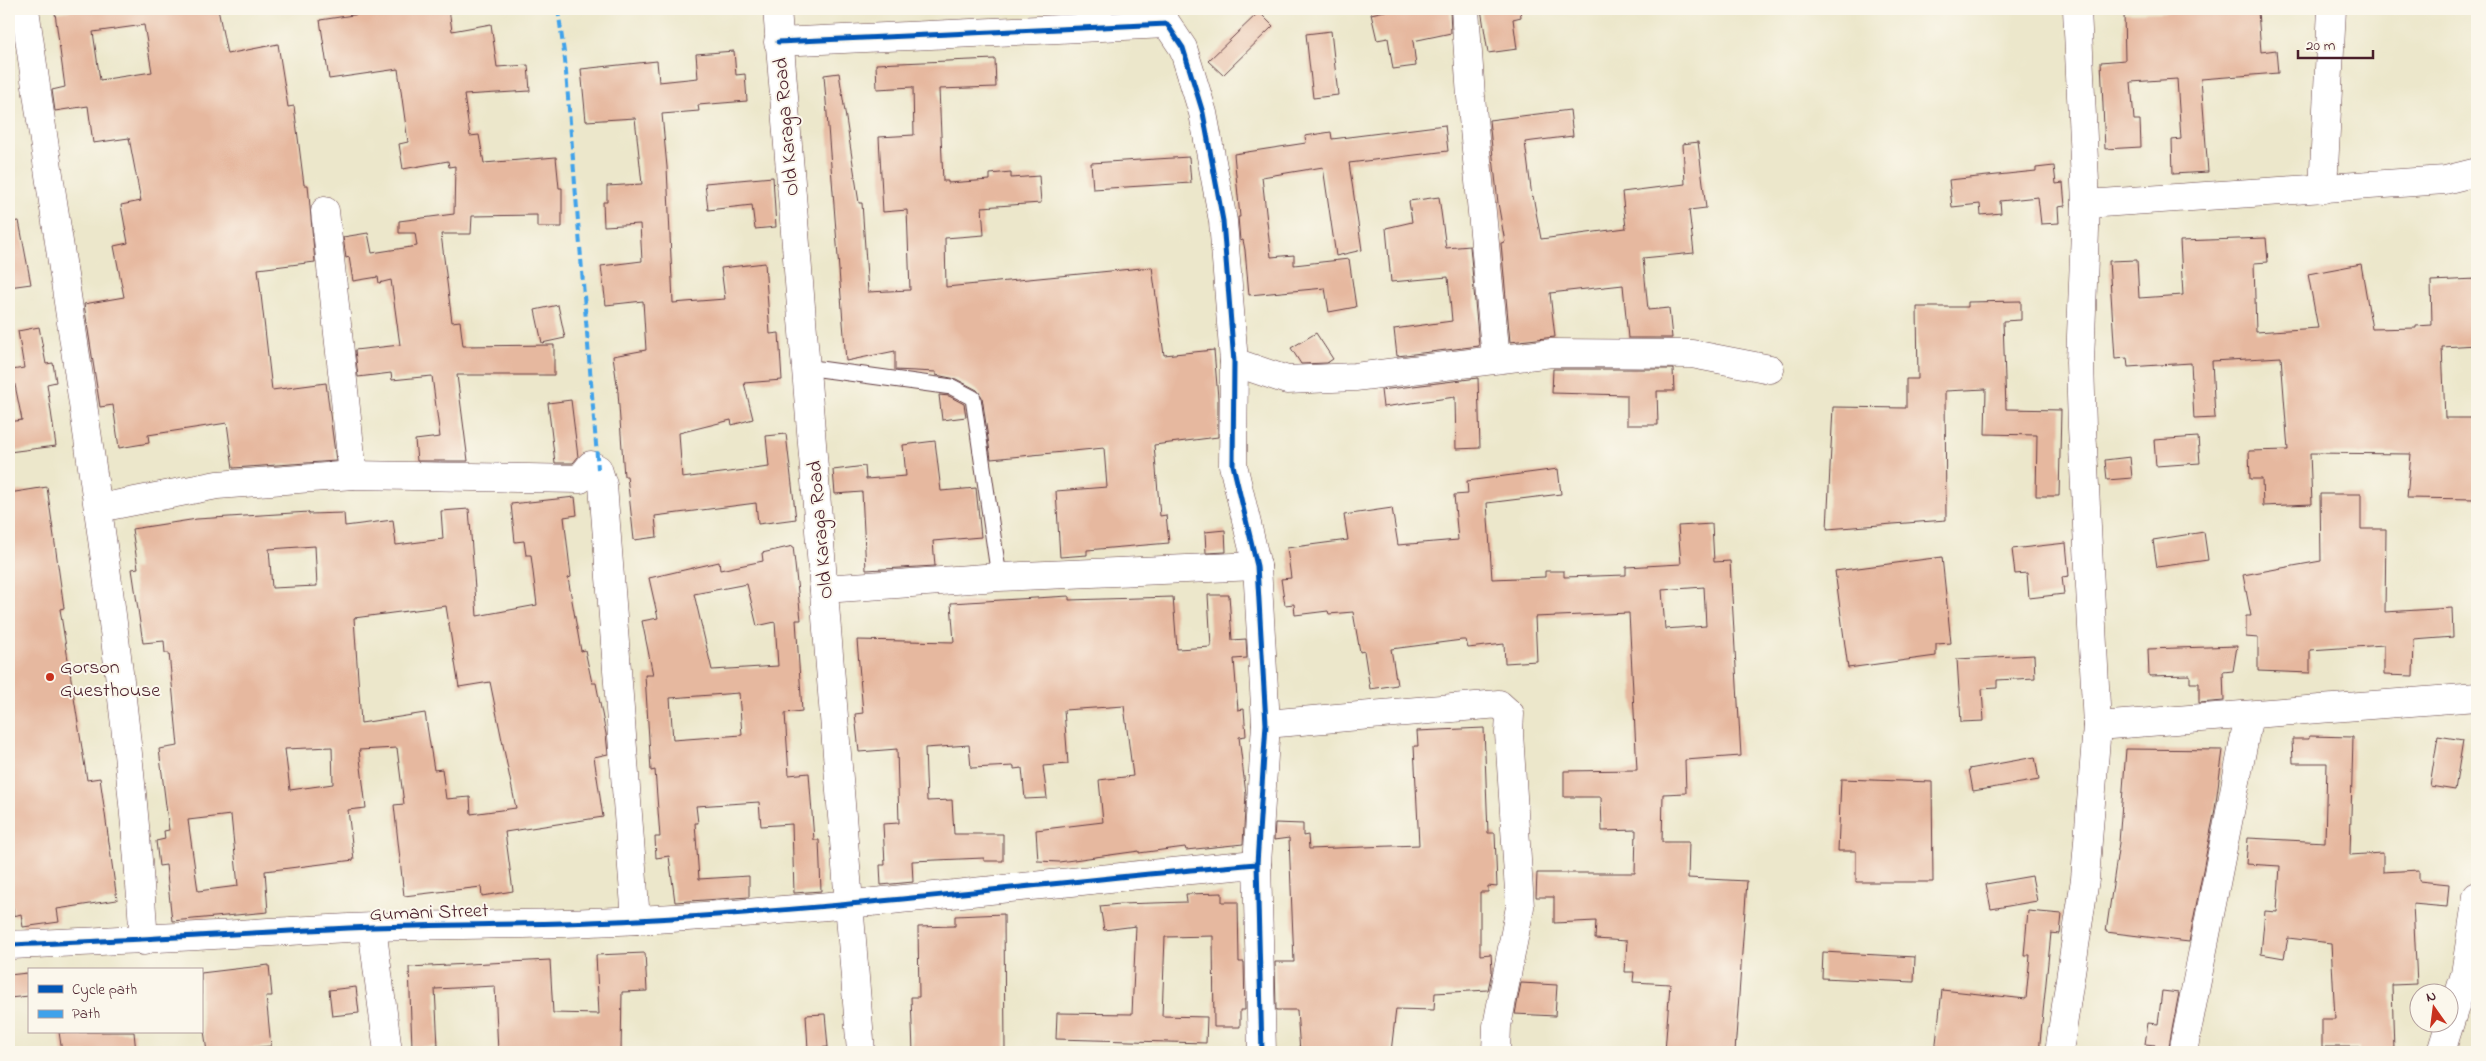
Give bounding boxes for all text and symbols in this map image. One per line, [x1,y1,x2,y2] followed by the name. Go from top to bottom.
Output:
[2298,28,2374,60] scale bar
[2306,35,2336,57] text: 20 m
[767,56,809,197] street label: Old Karaga Road
[801,459,843,600] street label: Old Karaga Road
[60,654,160,706] place label: Gorson Guesthouse
[44,671,56,683] marker: Gorson Guesthouse
[369,897,489,930] street label: Gumani Street
[28,968,202,1034] legend
[72,979,137,1002] text: Cycle path
[2408,984,2458,1034] north arrow
[2424,986,2438,1008] text: N
[72,1003,100,1025] text: Path

